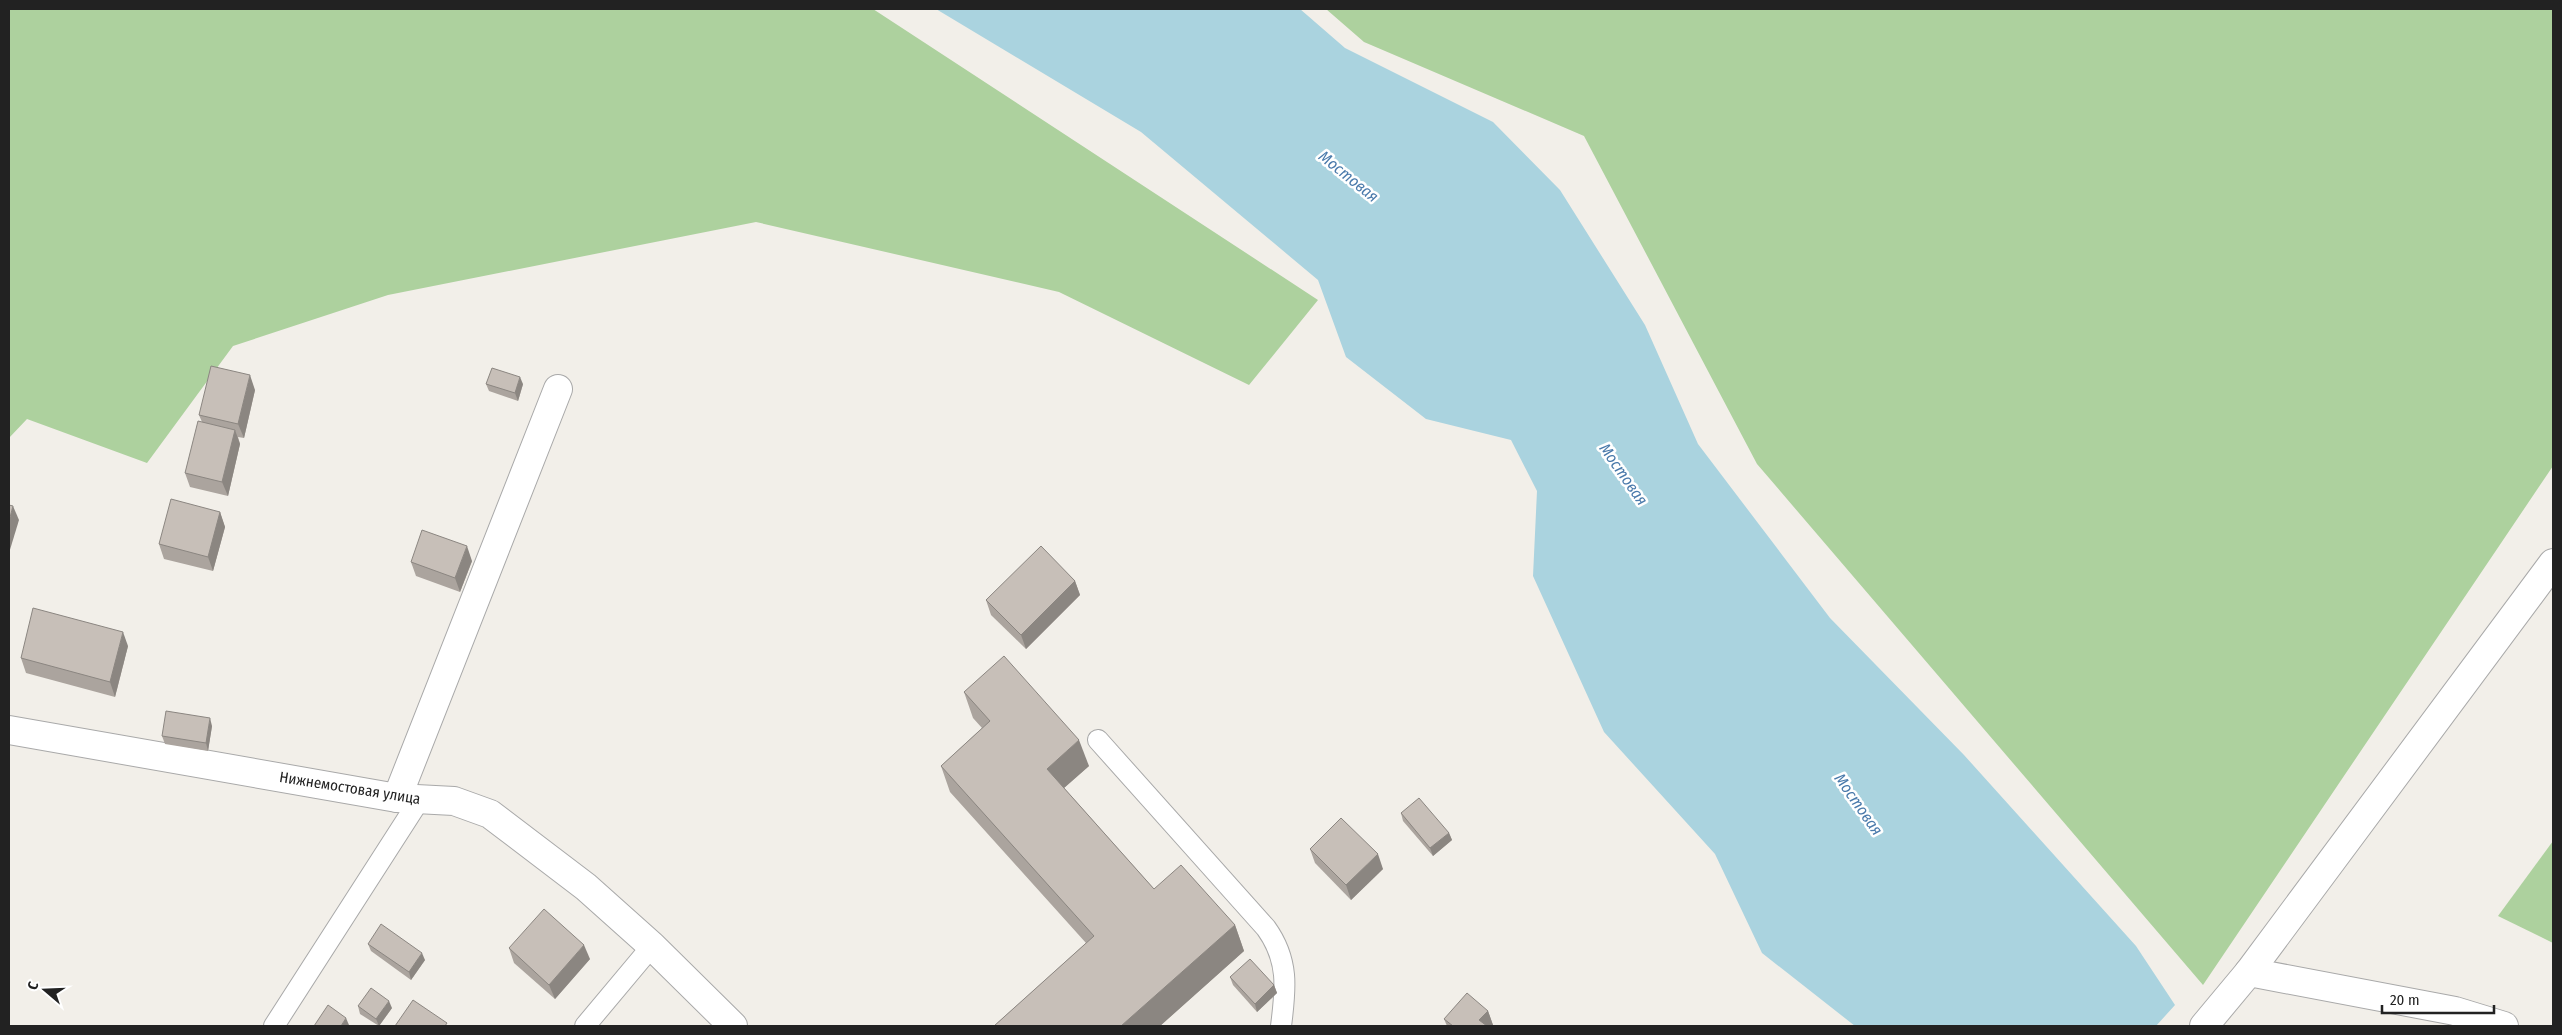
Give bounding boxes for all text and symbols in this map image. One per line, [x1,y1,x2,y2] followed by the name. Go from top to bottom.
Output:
[1315,147,1382,206] water label: Мостовая
[1595,440,1652,509] water label: Мостовая
[278,768,422,808] street label: Нижнемостовая улица
[1830,770,1887,839] water label: Мостовая
[20,965,70,1015] north arrow
[24,979,43,992] text: С
[2382,982,2494,1014] scale bar
[2390,991,2420,1009] text: 20 m

